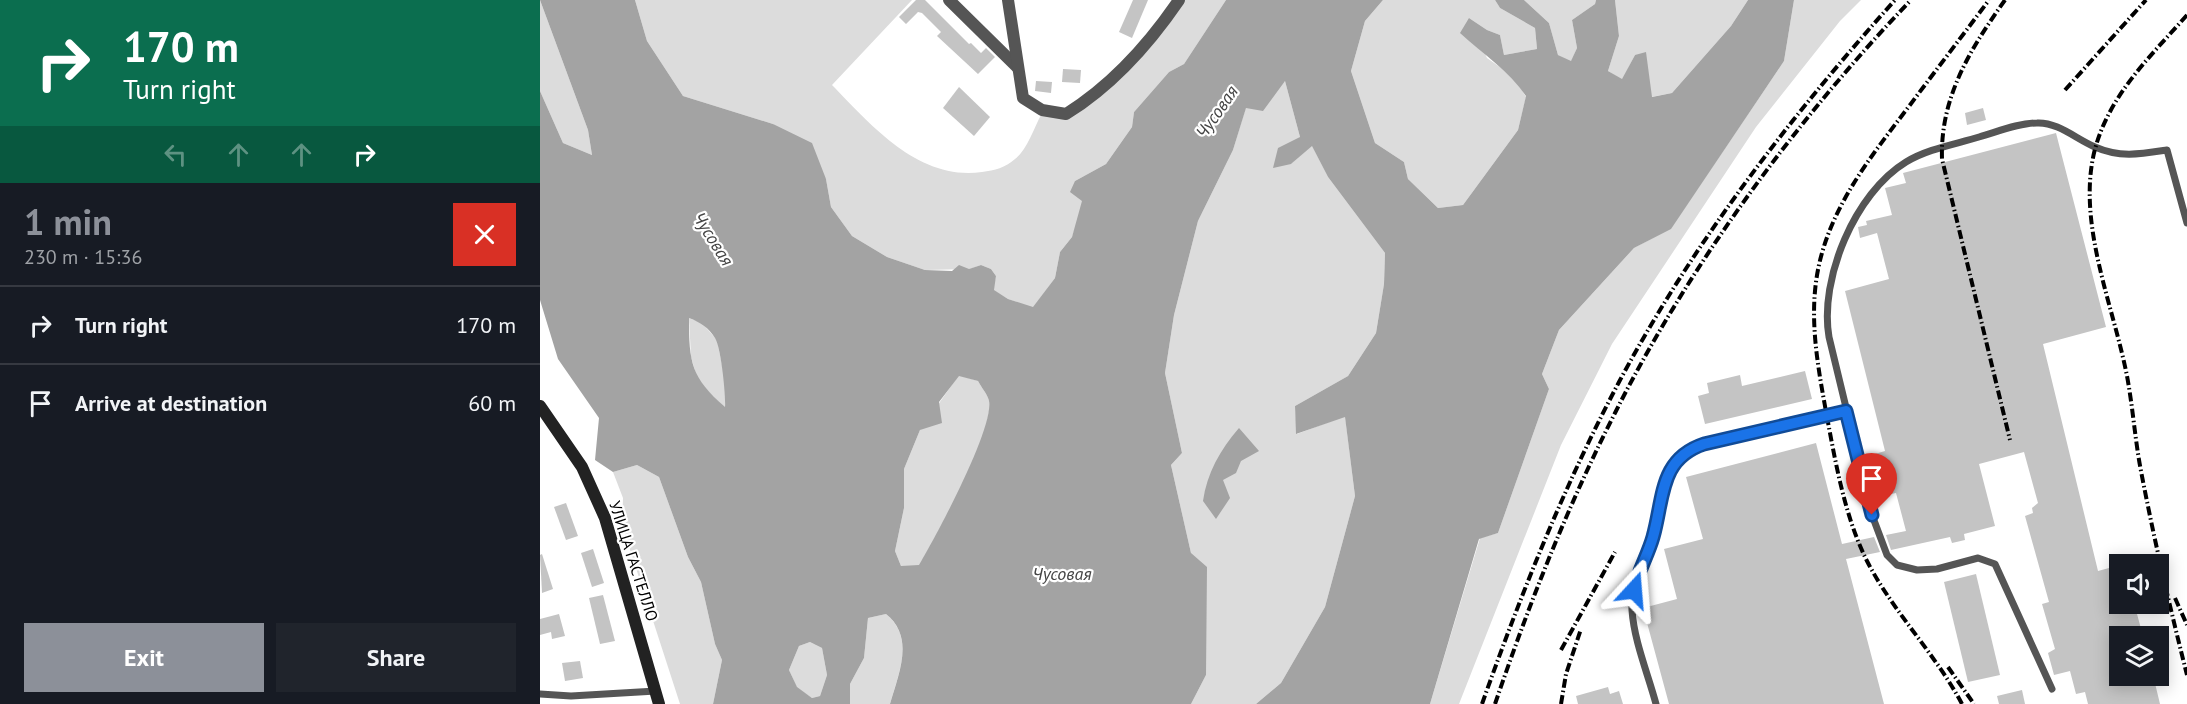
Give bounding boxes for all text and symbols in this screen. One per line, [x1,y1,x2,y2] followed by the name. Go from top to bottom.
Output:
[123,19,239,74] text: 170 m
[24,24,102,102] icon: right
[123,72,236,106] text: Turn right
[1190,80,1243,143] water label: Чусовая
[159,138,192,171] icon: left
[222,138,255,171] icon: ahead
[285,138,318,171] icon: ahead
[348,138,381,171] icon: right
[24,198,112,245] text: 1 min
[453,203,516,266] button: close
[688,207,739,270] water label: Чусовая
[24,244,142,270] text: 230 m · 15:36
[24,309,57,342] icon: right
[75,311,167,339] text: Turn right
[456,311,516,339] text: 170 m
[24,387,57,420] icon: arrive
[75,389,267,417] text: Arrive at destination
[468,389,516,417] text: 60 m
[1846,453,1897,515] pin
[1855,462,1888,495] icon: arrive
[605,498,663,624] street label: УЛИЦА ГАСТЕЛЛО
[2109,554,2169,686] map controls
[2109,554,2169,614] button: sound
[1602,558,1666,622] position arrow
[1032,562,1092,585] water label: Чусовая
[24,623,264,692] button: Exit
[276,623,516,692] button: Share
[2109,626,2169,686] button: layers

